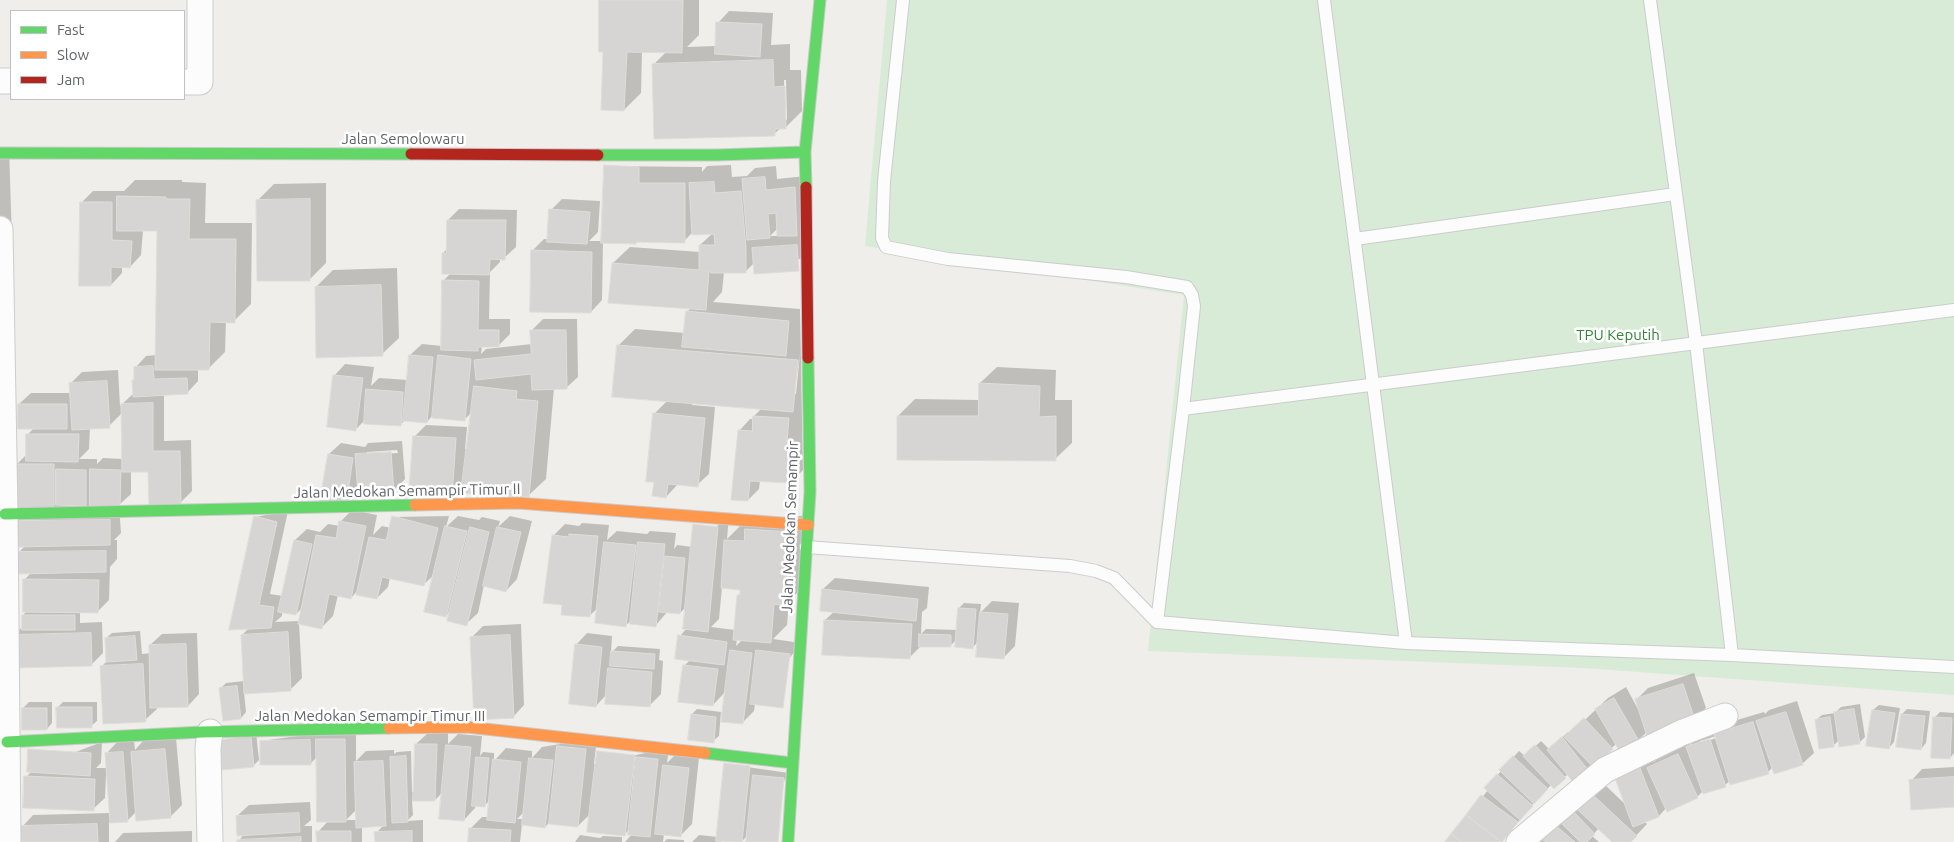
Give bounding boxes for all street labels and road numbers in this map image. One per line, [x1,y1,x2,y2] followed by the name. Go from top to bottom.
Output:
[342,130,464,148] street label: Jalan Semolowaru
[778,440,802,614] street label: Jalan Medokan Semampir
[293,480,521,502] street label: Jalan Medokan Semampir Timur II
[255,707,485,725] street label: Jalan Medokan Semampir Timur III

